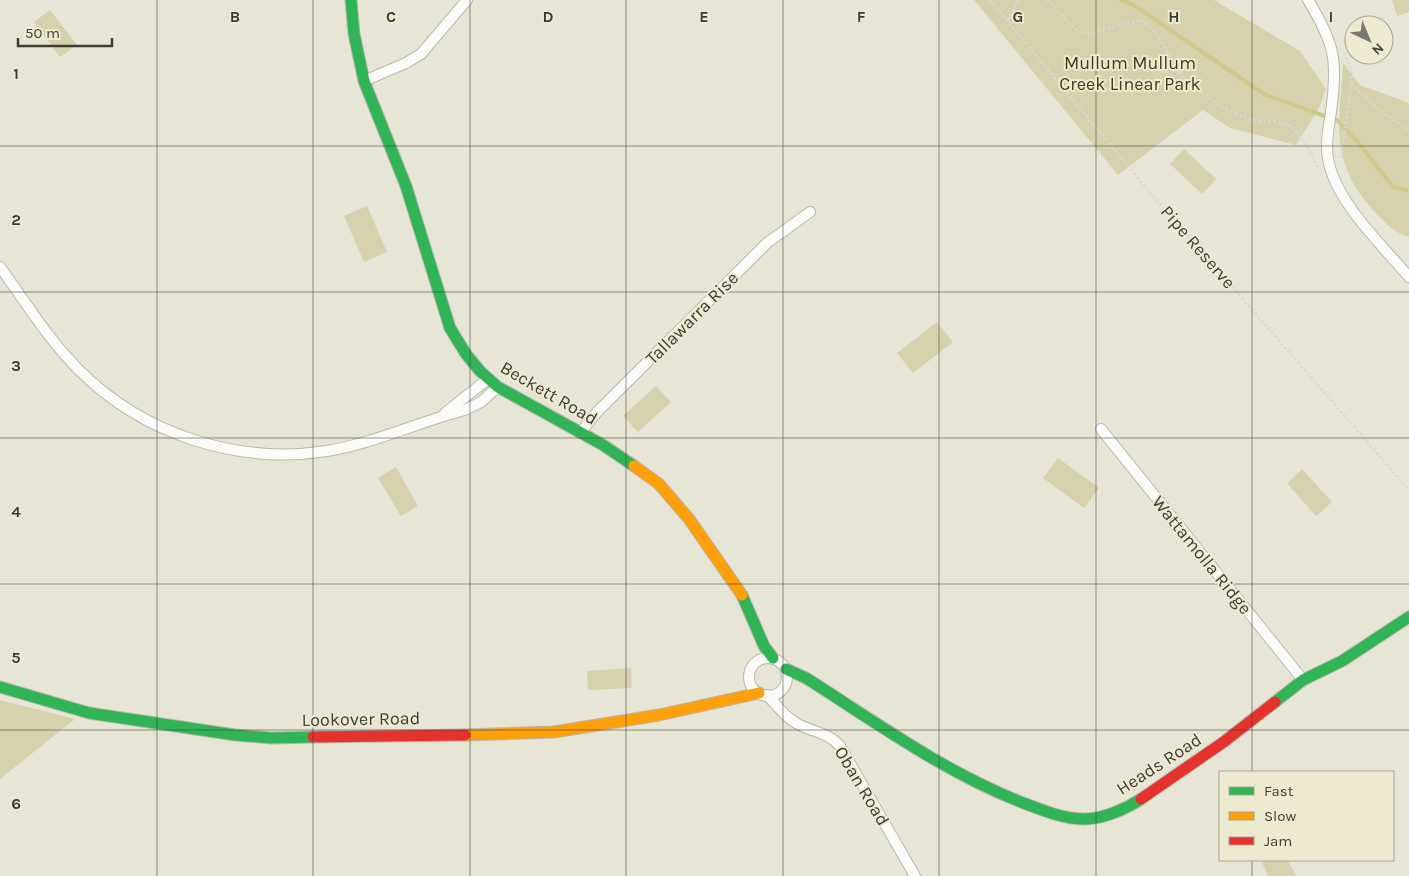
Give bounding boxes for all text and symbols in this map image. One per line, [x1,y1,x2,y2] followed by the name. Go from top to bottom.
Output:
[230,7,240,26] text: B
[386,7,396,26] text: C
[543,7,554,26] text: D
[699,7,709,26] text: E
[857,7,866,26] text: F
[1013,7,1023,26] text: G
[1168,7,1180,26] text: H
[1329,7,1333,26] text: I
[18,15,111,47] scale bar
[1344,15,1394,65] north arrow
[25,24,60,42] text: 50 m
[1368,39,1387,59] text: N
[1059,52,1201,95] park label: Mullum Mullum Creek Linear Park
[13,64,19,83] text: 1
[1156,201,1240,293] street label: Pipe Reserve
[11,210,21,229] text: 2
[641,267,743,369] street label: Tallawarra Rise
[11,356,21,375] text: 3
[497,356,601,430] street label: Beckett Road
[1147,491,1257,619] street label: Wattamolla Ridge
[11,502,21,521] text: 4
[11,648,21,667] text: 5
[302,707,420,731] street label: Lookover Road
[1112,728,1206,800] street label: Heads Road
[830,742,894,830] street label: Oban Road
[1219,771,1394,861] legend
[1264,782,1294,800] text: Fast
[11,794,21,813] text: 6
[1264,807,1296,825] text: Slow
[1264,832,1292,850] text: Jam

